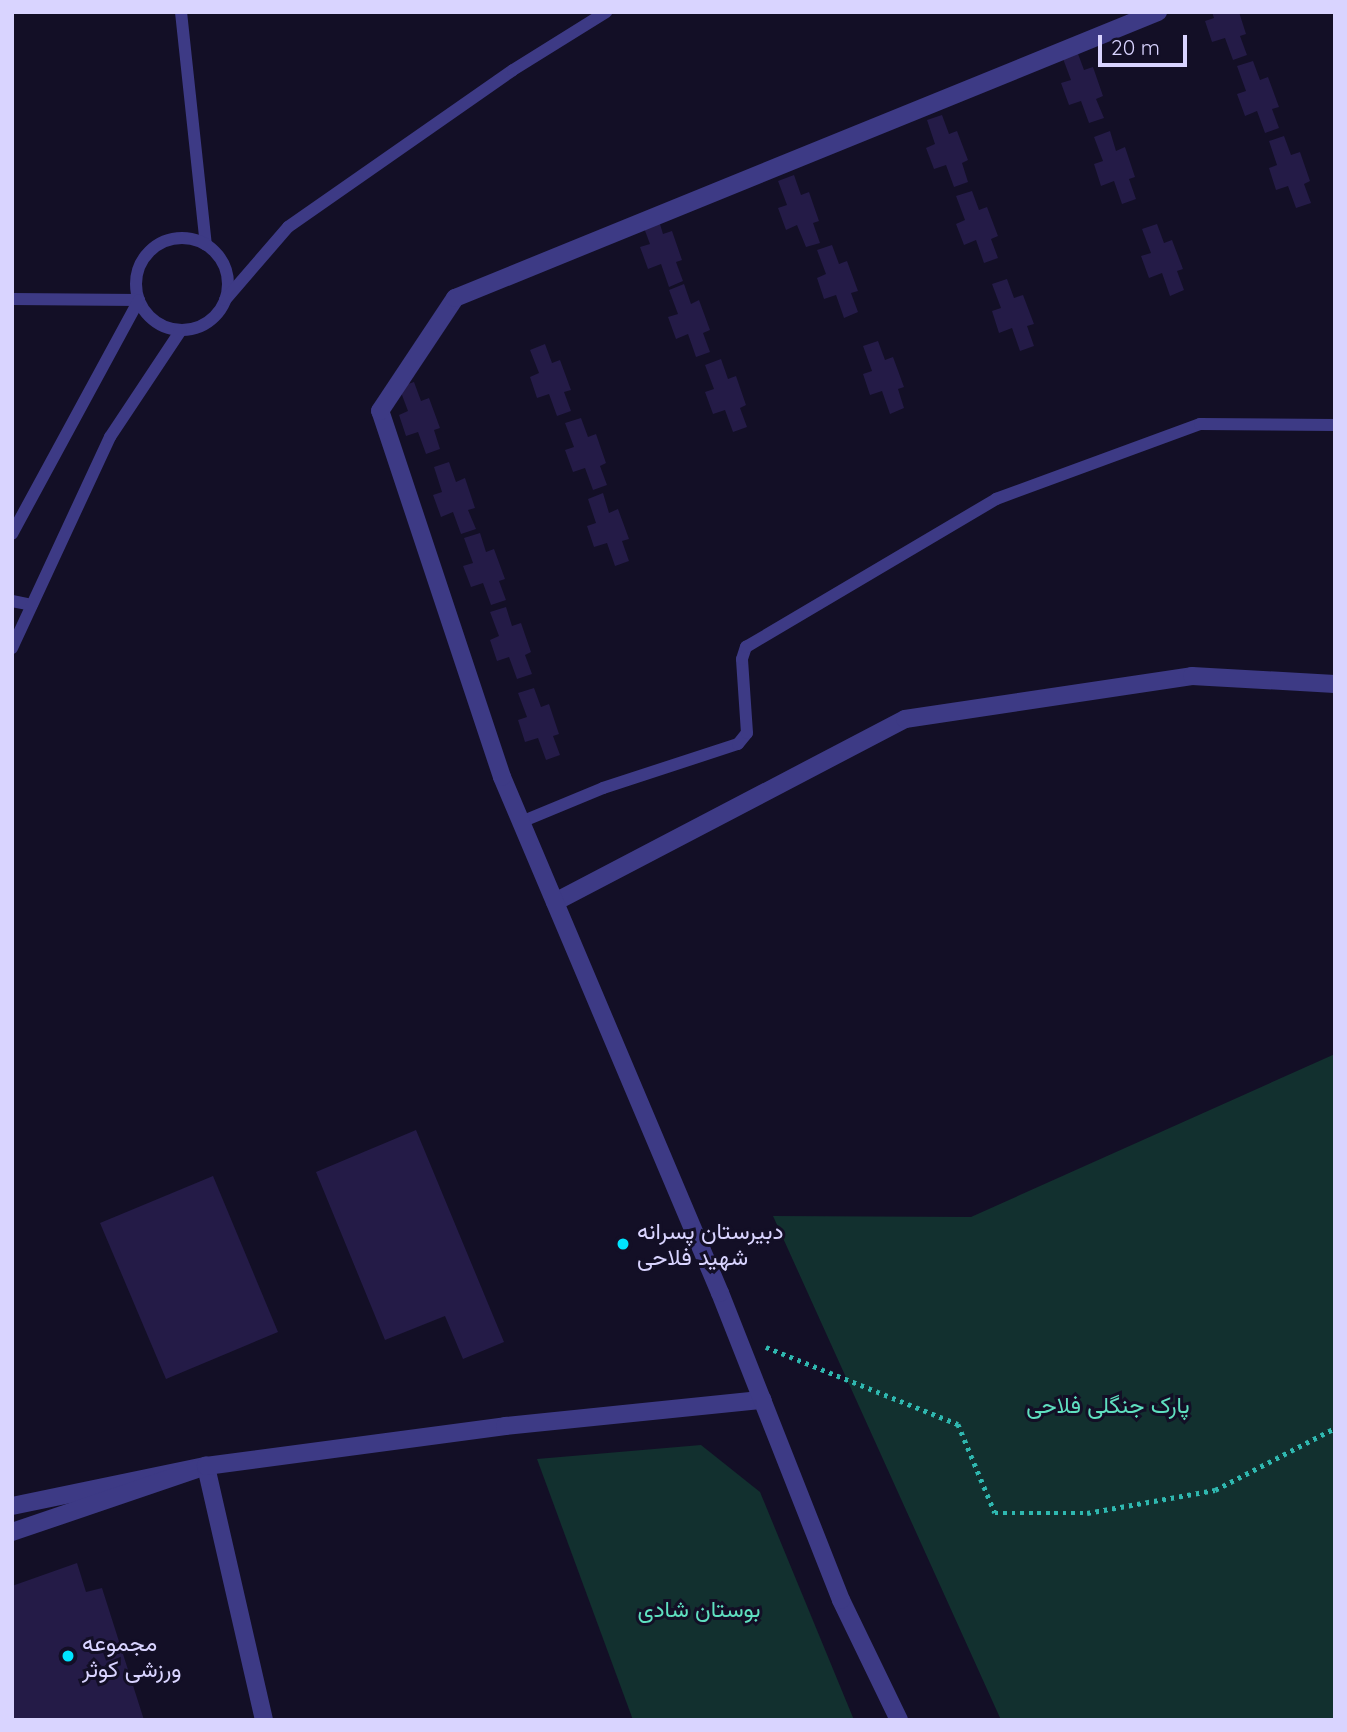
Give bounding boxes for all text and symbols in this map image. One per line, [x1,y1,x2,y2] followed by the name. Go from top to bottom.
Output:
[1102,21,1191,65] scale bar
[1111,34,1160,60] text: 20 m
[637,1217,784,1271] place label: دبیرستان پسرانه شهید فلاحی
[615,1236,631,1252] marker: دبیرستان پسرانه شهید فلاحی
[1026,1391,1190,1419] park label: پارک جنگلی فلاحی
[637,1595,761,1623] park label: بوستان شادی
[82,1629,182,1683] place label: مجموعه ورزشی کوثر
[60,1648,76,1664] marker: مجموعه ورزشی کوثر

